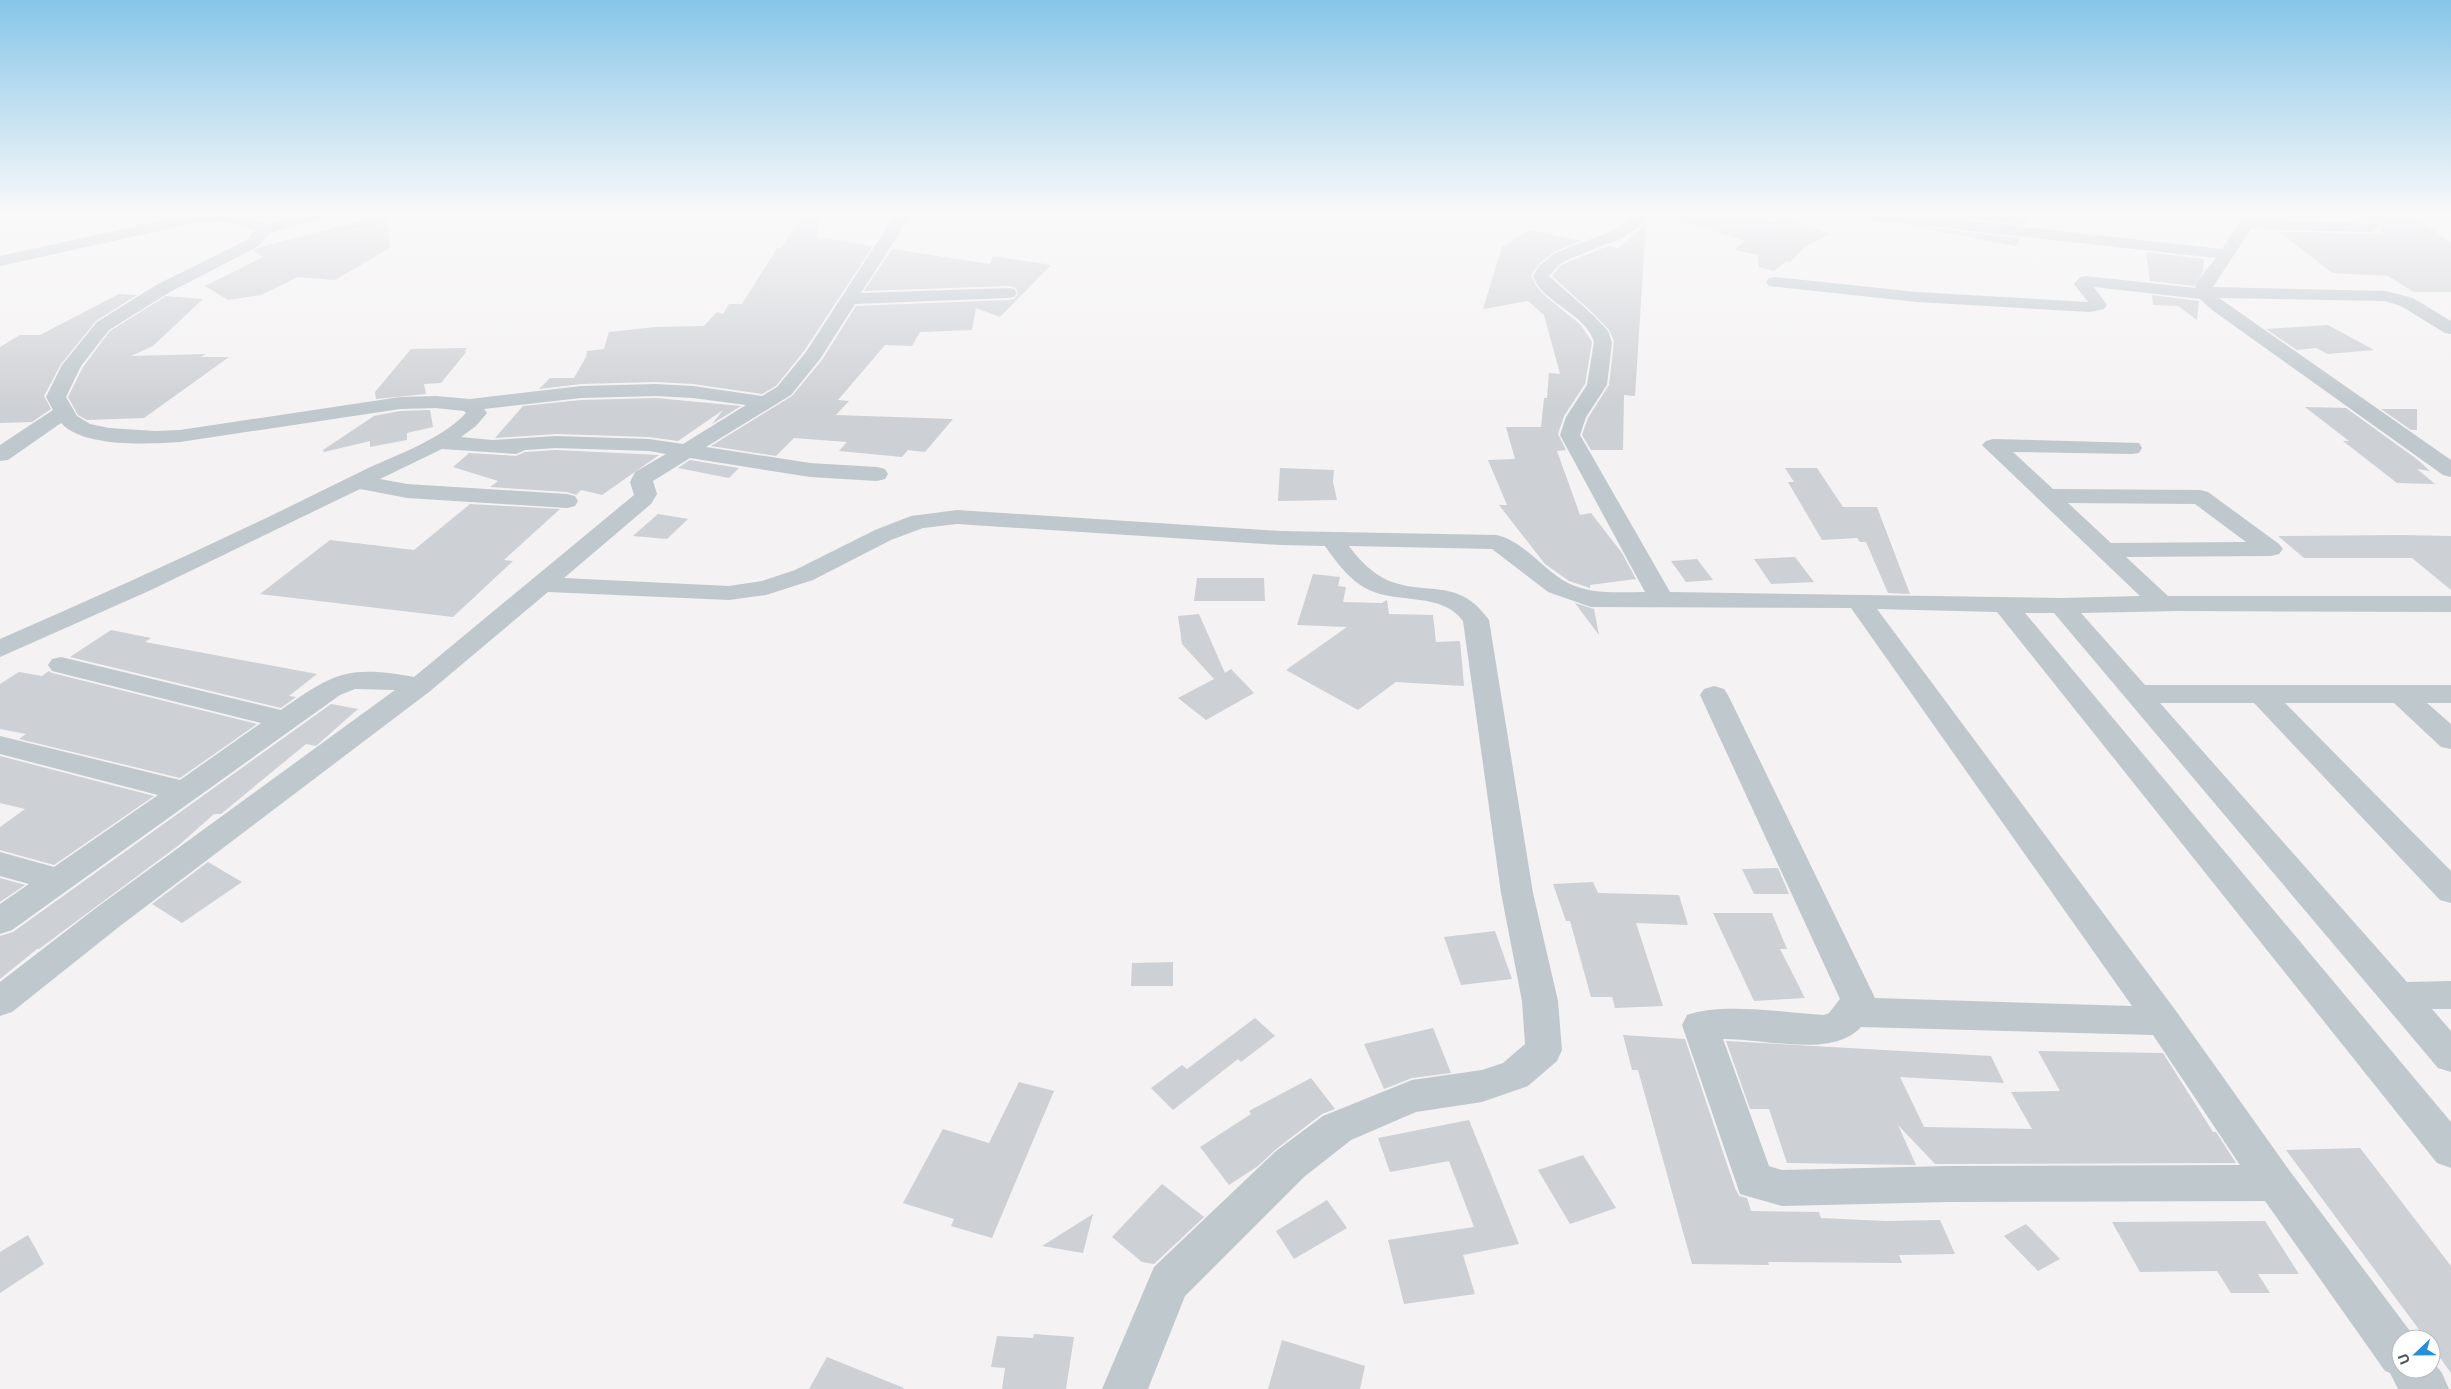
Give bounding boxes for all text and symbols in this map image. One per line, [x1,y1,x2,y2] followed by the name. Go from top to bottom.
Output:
[2391,1329,2441,1379] north arrow
[2393,1351,2414,1368] text: U

